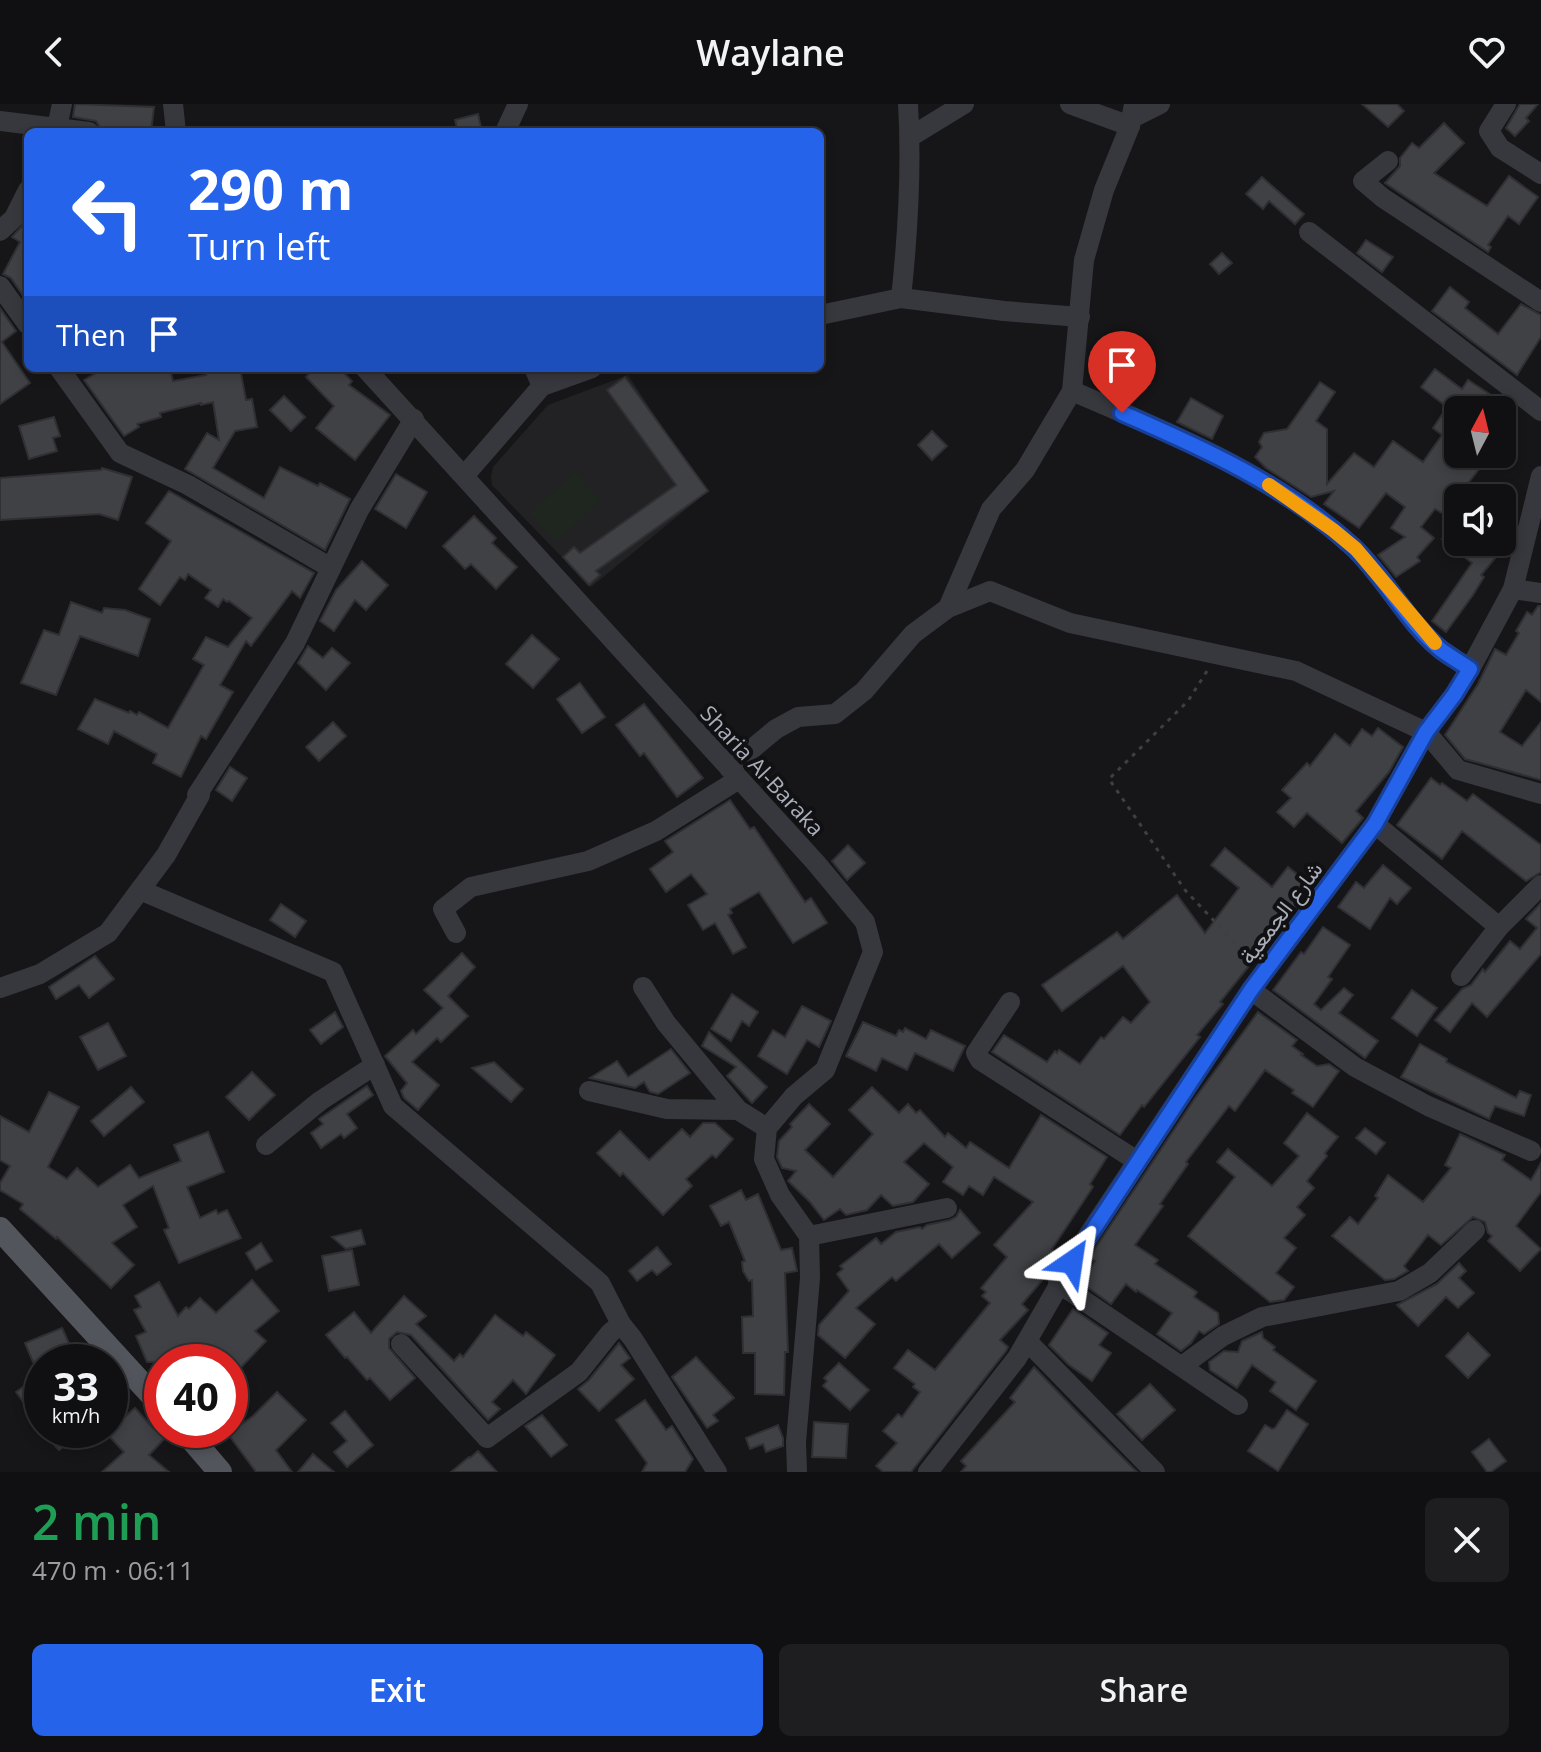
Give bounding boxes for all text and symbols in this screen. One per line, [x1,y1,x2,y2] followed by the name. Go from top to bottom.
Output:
[696,28,845,77] text: Waylane
[32,30,76,74] icon: back
[1465,30,1509,74] icon: heart
[188,150,354,226] text: 290 m
[56,160,160,264] icon: left
[188,222,330,271] text: Turn left
[142,312,186,356] icon: arrive
[56,314,126,355] text: Then
[1088,331,1156,413] pin
[1100,343,1144,387] icon: arrive
[1444,396,1516,468] north arrow
[1444,396,1516,556] map controls
[1444,484,1516,556] button: sound
[695,698,831,842] street label: Sharia Al-Baraka
[1232,855,1329,970] street label: شارع الجمعية
[1030,1220,1114,1304] position arrow
[144,1344,248,1448] speed limit sign: 40
[53,1358,99,1413] text: 33
[52,1402,100,1429] text: km/h
[32,1489,162,1554] text: 2 min
[1425,1498,1509,1582] button: close
[32,1552,194,1588] text: 470 m · 06:11
[32,1644,763,1736] button: Exit
[779,1644,1509,1736] button: Share

